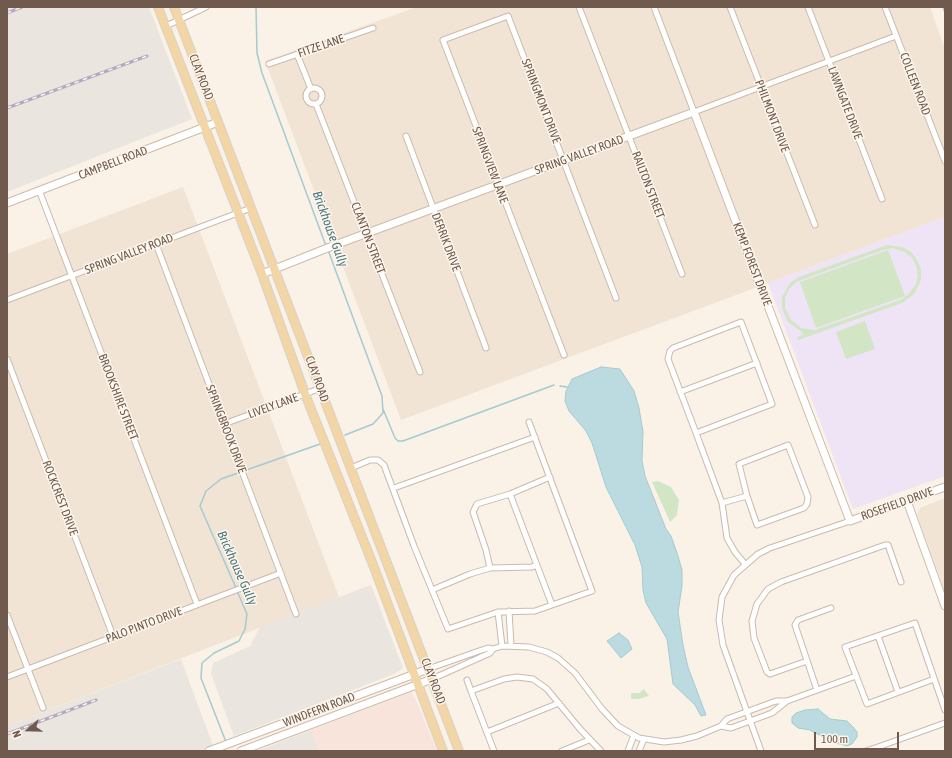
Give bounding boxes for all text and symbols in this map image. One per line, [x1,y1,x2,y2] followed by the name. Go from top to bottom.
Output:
[296,31,346,61] street label: FITZE LANE
[896,51,934,117] street label: COLLEEN ROAD
[186,52,216,102] street label: CLAY ROAD
[518,57,564,145] street label: SPRINGMONT DRIVE
[825,65,865,141] street label: LAWNGATE DRIVE
[752,78,792,154] street label: PHILMONT DRIVE
[469,125,511,205] street label: SPRINGVIEW LANE
[533,132,625,178] street label: SPRING VALLEY ROAD
[77,143,149,183] street label: CAMPBELL ROAD
[629,149,667,221] street label: RAILTON STREET
[309,189,351,269] water label: Brickhouse Gully
[348,200,388,276] street label: CLANTON STREET
[428,211,464,273] street label: DERRIK DRIVE
[729,220,775,308] street label: KEMP FOREST DRIVE
[83,231,175,277] street label: SPRING VALLEY ROAD
[95,352,141,442] street label: BROOKSHIRE STREET
[302,354,332,404] street label: CLAY ROAD
[203,383,249,475] street label: SPRINGBROOK DRIVE
[246,390,300,422] street label: LIVELY LANE
[39,459,81,537] street label: ROCKCREST DRIVE
[859,484,935,524] street label: ROSEFIELD DRIVE
[214,528,260,608] water label: Brickhouse Gully
[104,604,184,646] street label: PALO PINTO DRIVE
[418,656,448,706] street label: CLAY ROAD
[281,690,357,730] street label: WINDFERN ROAD
[8,710,48,750] north arrow
[816,724,901,750] scale bar
[10,729,23,739] text: N
[821,732,848,746] text: 100 m

